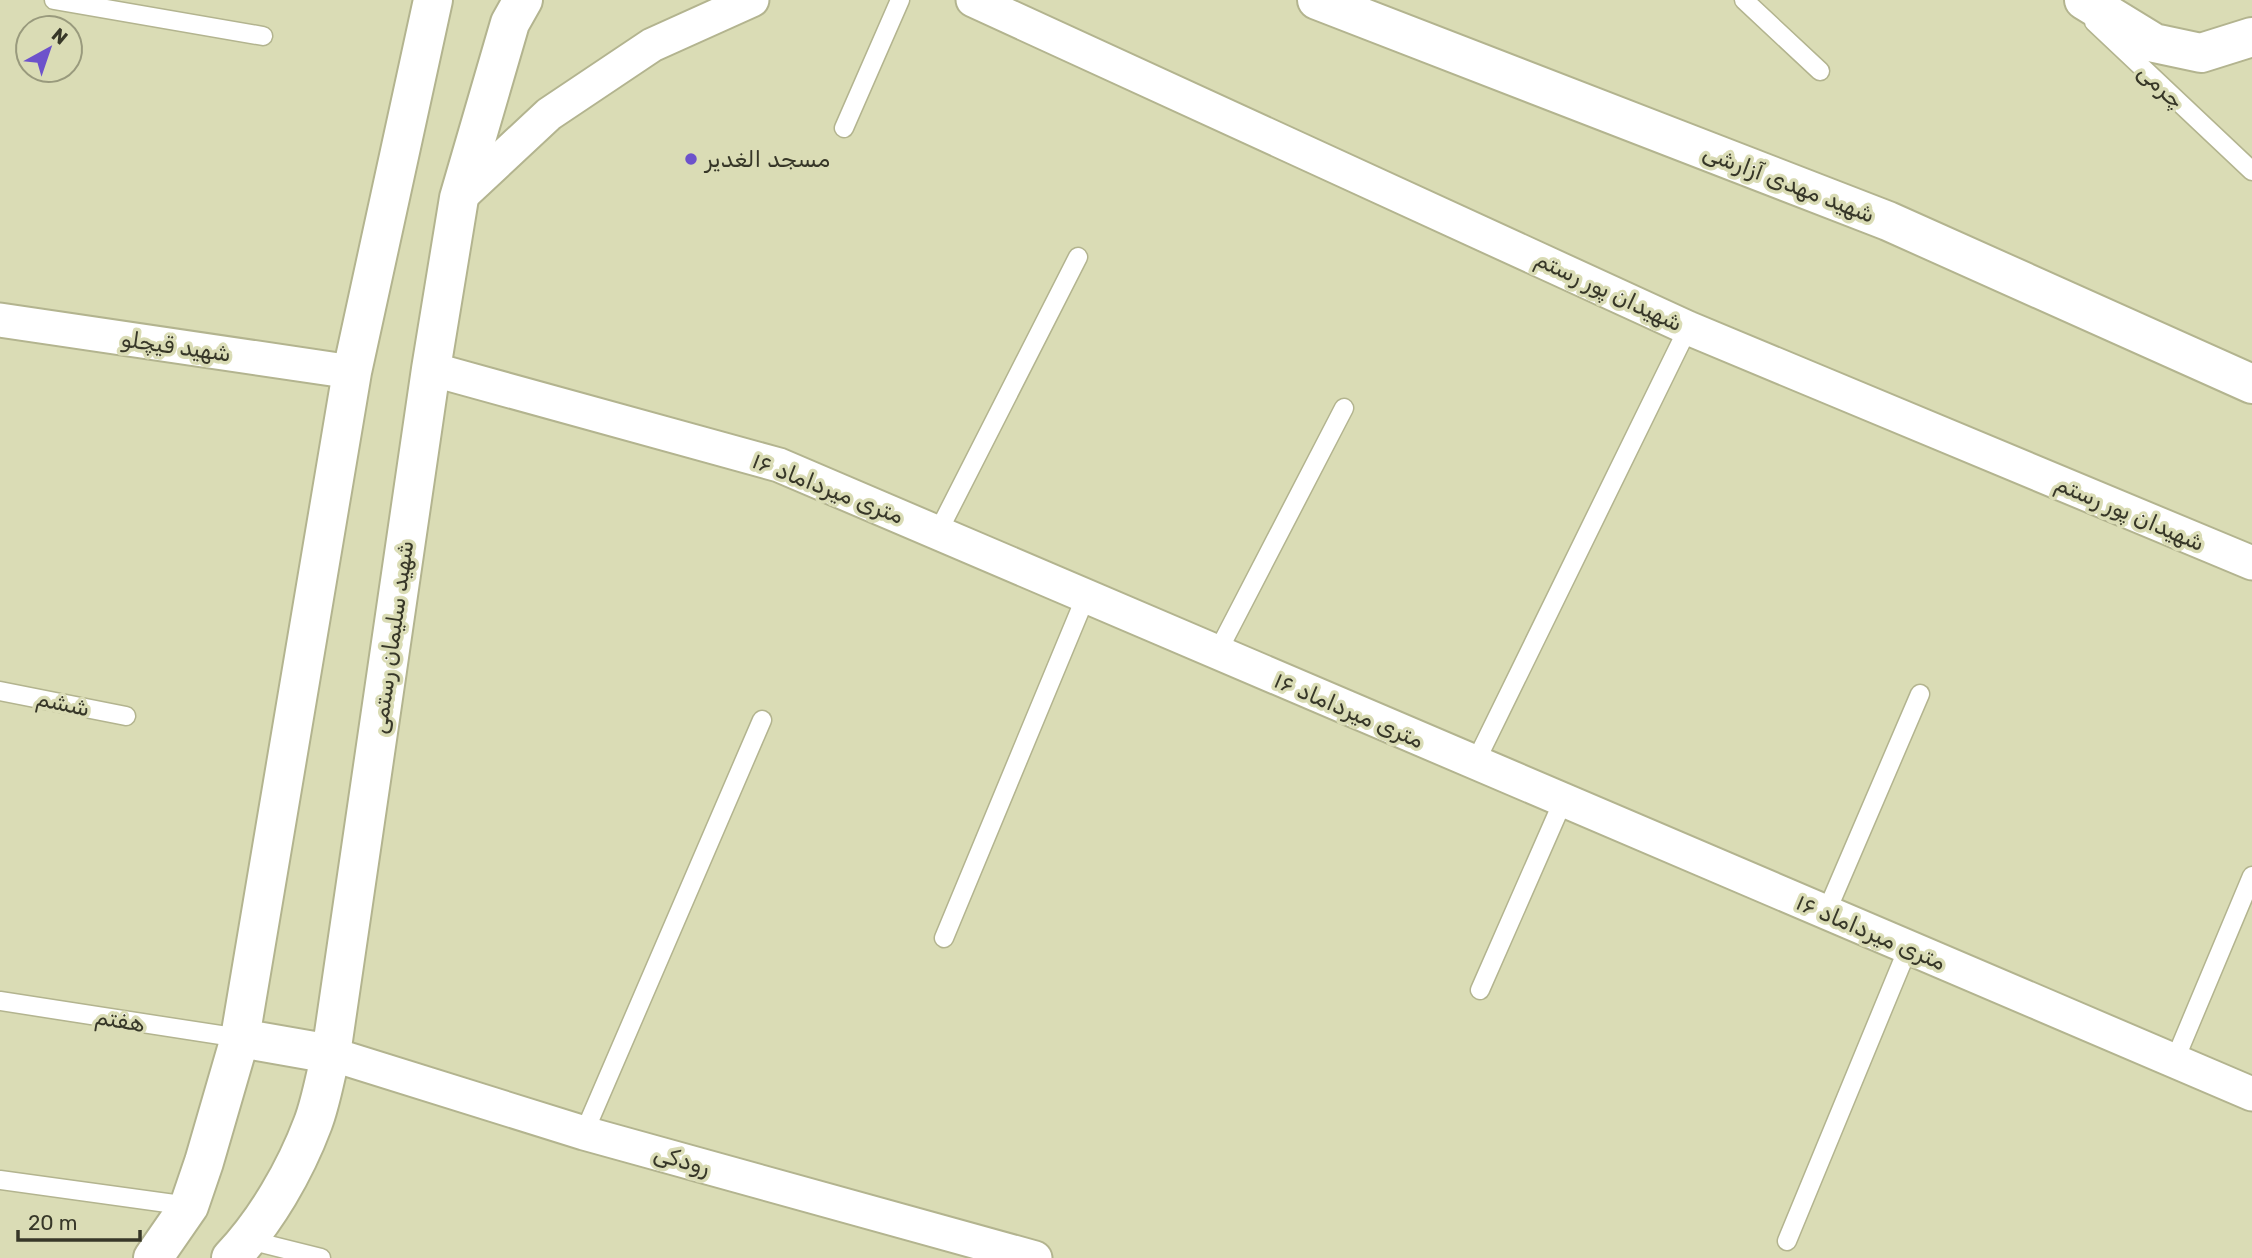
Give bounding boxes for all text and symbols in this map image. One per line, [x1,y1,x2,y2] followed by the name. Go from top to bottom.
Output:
[14,14,84,84] north arrow
[47,23,72,50] text: N
[2132,58,2190,114] street label: چرمی
[1699,137,1879,229] street label: شهید مهدی آزارشی
[703,145,830,173] place label: مسجد الغدیر
[683,151,699,167] marker: مسجد الغدیر
[1530,245,1687,339] street label: شهیدان پور رستم
[119,324,233,368] street label: شهید قیچلو
[748,446,908,530] street label: ۱۶ متری میرداماد
[2050,469,2209,559] street label: شهیدان پور رستم
[365,538,419,736] street label: شهید سلیمان رستمی
[1270,666,1428,754] street label: ۱۶ متری میرداماد
[33,684,92,723] street label: ششم
[1792,888,1950,976] street label: ۱۶ متری میرداماد
[93,1002,147,1039] street label: هفتم
[651,1139,713,1181] street label: رودکی
[18,1198,140,1242] scale bar
[28,1210,77,1235] text: 20 m

